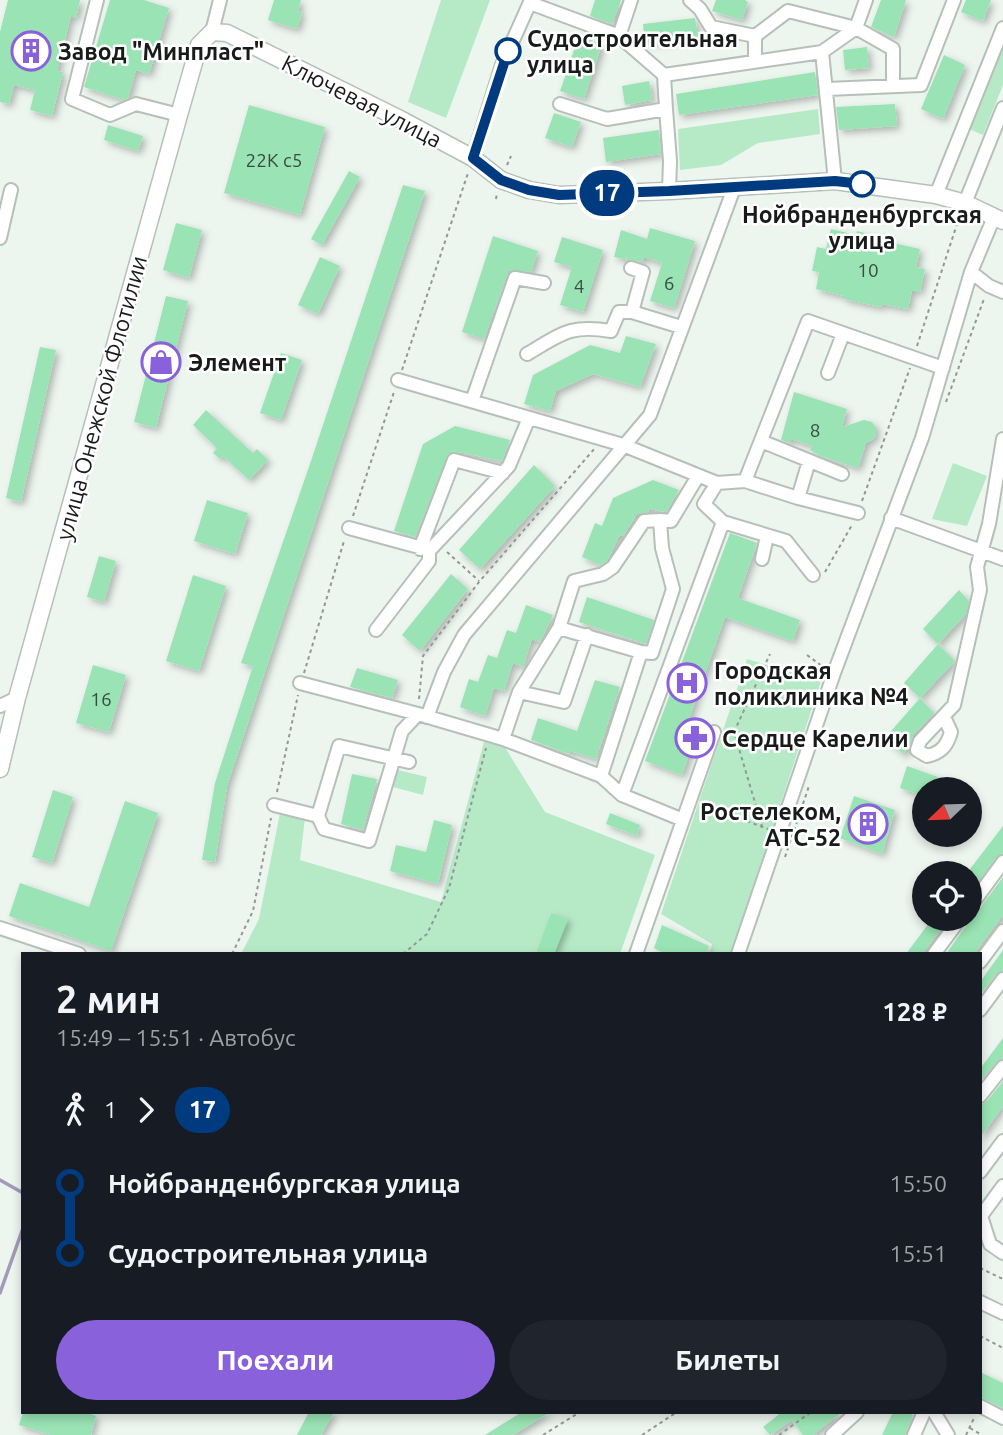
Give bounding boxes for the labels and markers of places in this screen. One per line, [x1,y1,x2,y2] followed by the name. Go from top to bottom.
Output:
[527,26,738,77] place label: Судостроительная улица
[10,30,52,72] building icon: Завод "Минпласт"
[495,38,521,64] marker: Судостроительная улица
[58,39,264,64] place label: Завод "Минпласт"
[849,171,875,197] marker: Нойбранденбургская улица
[742,202,982,253] place label: Нойбранденбургская улица
[140,341,182,383] shop icon: Элемент
[188,350,287,375] place label: Элемент
[714,658,909,709] place label: Городская поликлиника №4
[666,662,708,704] hospital icon: Городская поликлиника №4
[674,717,716,759] pharmacy icon: Сердце Карелии
[722,726,909,751] place label: Сердце Карелии
[700,799,841,850] place label: Ростелеком, АТС-52
[847,803,889,845] building icon: Ростелеком, АТС-52

